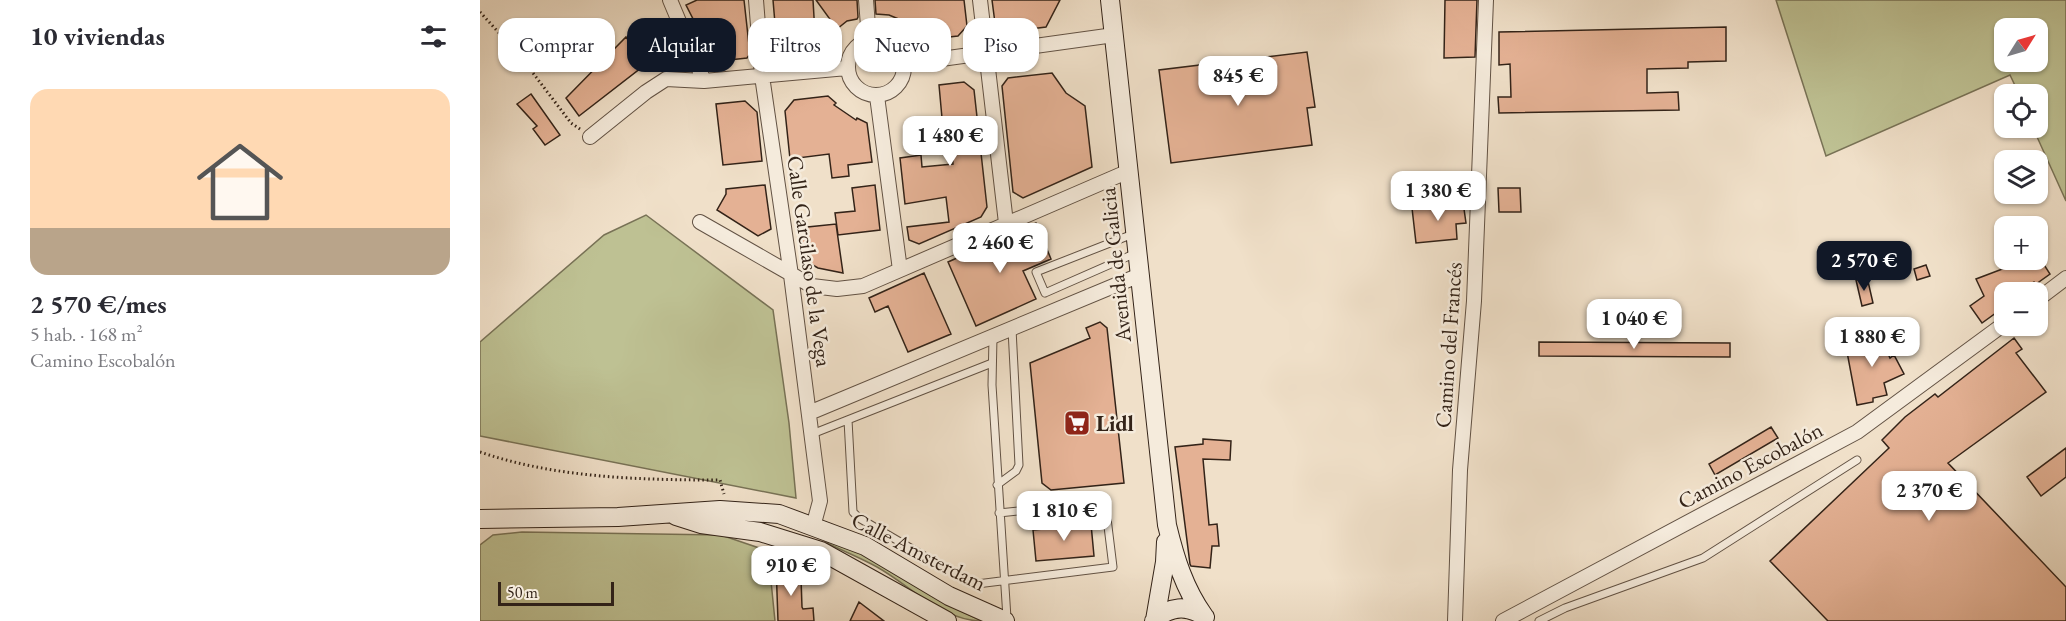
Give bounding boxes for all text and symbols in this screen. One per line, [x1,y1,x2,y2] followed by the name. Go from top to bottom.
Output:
[498,18,615,72] chip: Comprar
[627,18,736,72] chip: Alquilar
[748,18,842,72] chip: Filtros
[854,18,951,72] chip: Nuevo
[963,18,1039,72] chip: Piso
[1994,18,2048,72] north arrow
[1994,18,2048,336] map controls
[30,19,165,53] text: 10 viviendas
[417,20,450,53] icon: filters
[1196,56,1280,107] pin: 845 €
[1212,62,1264,88] text: 845 €
[1994,84,2048,138] button: locate
[895,116,1005,167] pin: 1 480 €
[917,122,983,148] text: 1 480 €
[186,128,294,236] icon: home
[1994,150,2048,204] button: layers
[780,154,839,369] street label: Calle Garcilaso de la Vega
[1383,171,1493,222] pin: 1 380 €
[1405,177,1471,203] text: 1 380 €
[1093,186,1138,345] street label: Avenida de Galicia
[1994,216,2048,270] button: +
[945,223,1055,274] pin: 2 460 €
[967,229,1033,255] text: 2 460 €
[1809,241,1919,292] pin: 2 570 €
[1831,247,1897,273] text: 2 570 €
[1428,261,1469,429] street label: Camino del Francés
[1994,282,2048,336] button: −
[30,287,167,321] text: 2 570 €/mes
[1579,299,1689,350] pin: 1 040 €
[1601,305,1667,331] text: 1 040 €
[1817,317,1927,368] pin: 1 880 €
[30,321,143,347] text: 5 hab. · 168 m²
[1839,323,1905,349] text: 1 880 €
[30,347,176,373] text: Camino Escobalón
[1062,408,1092,438] supermarket icon: Lidl
[1096,409,1134,438] place label: Lidl
[1673,415,1828,516] street label: Camino Escobalón
[1874,471,1984,522] pin: 2 370 €
[1896,477,1962,503] text: 2 370 €
[1009,491,1119,542] pin: 1 810 €
[1031,497,1097,523] text: 1 810 €
[847,505,991,598] street label: Calle Amsterdam
[749,546,833,597] pin: 910 €
[765,552,817,578] text: 910 €
[498,579,614,606] scale bar
[507,582,538,603] text: 50 m

